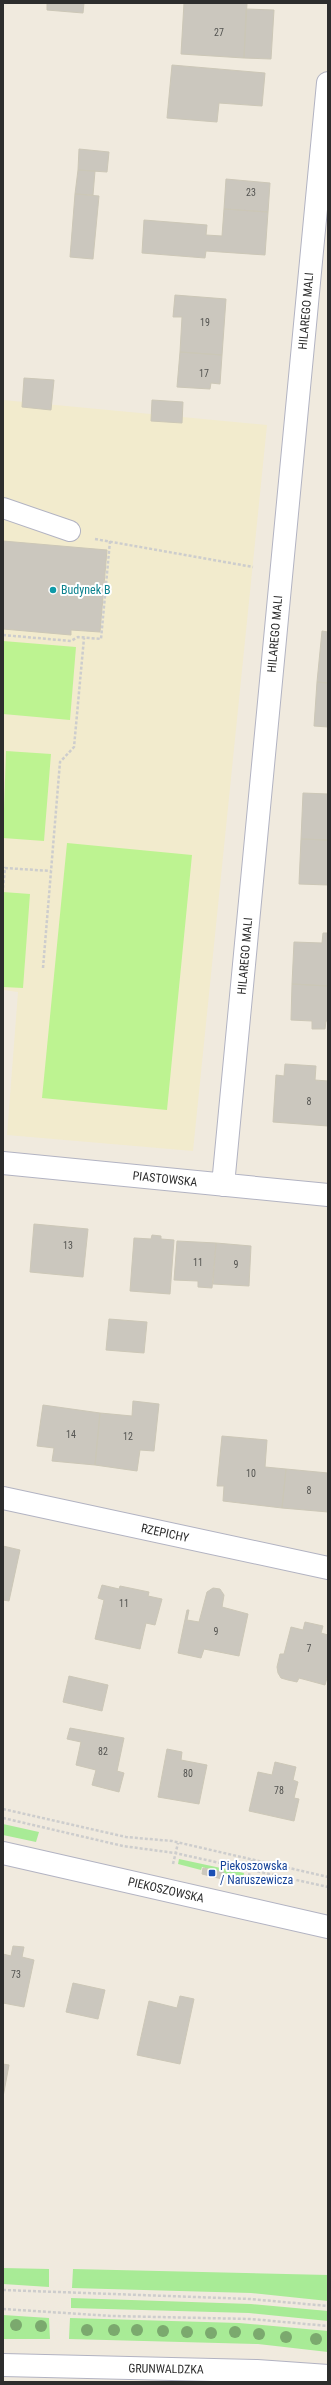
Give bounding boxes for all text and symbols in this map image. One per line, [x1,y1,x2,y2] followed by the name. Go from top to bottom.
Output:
[214,27,224,38] house number: 27
[246,187,256,198] house number: 23
[296,272,316,350] street label: HILAREGO MALI
[200,317,210,328] house number: 19
[199,368,209,379] house number: 17
[61,583,110,597] place label: Budynek B
[48,585,58,595] marker: Budynek B
[265,595,285,673] street label: HILAREGO MALI
[235,917,255,995] street label: HILAREGO MALI
[307,1096,312,1107] house number: 8
[132,1169,198,1189] street label: PIASTOWSKA
[63,1240,73,1251] house number: 13
[193,1257,203,1268] house number: 11
[234,1259,239,1270] house number: 9
[66,1429,76,1440] house number: 14
[123,1431,133,1442] house number: 12
[246,1468,256,1479] house number: 10
[307,1485,312,1496] house number: 8
[140,1521,191,1545] street label: RZEPICHY
[119,1598,129,1609] house number: 11
[214,1626,219,1637] house number: 9
[307,1643,312,1654] house number: 7
[98,1746,108,1757] house number: 82
[183,1768,193,1779] house number: 80
[274,1785,284,1796] house number: 78
[220,1859,293,1887] place label: Piekoszowska / Naruszewicza
[207,1868,217,1878] marker: Piekoszowska / Naruszewicza
[127,1874,205,1906] street label: PIEKOSZOWSKA
[11,1969,21,1980] house number: 73
[128,2361,204,2377] street label: GRUNWALDZKA

